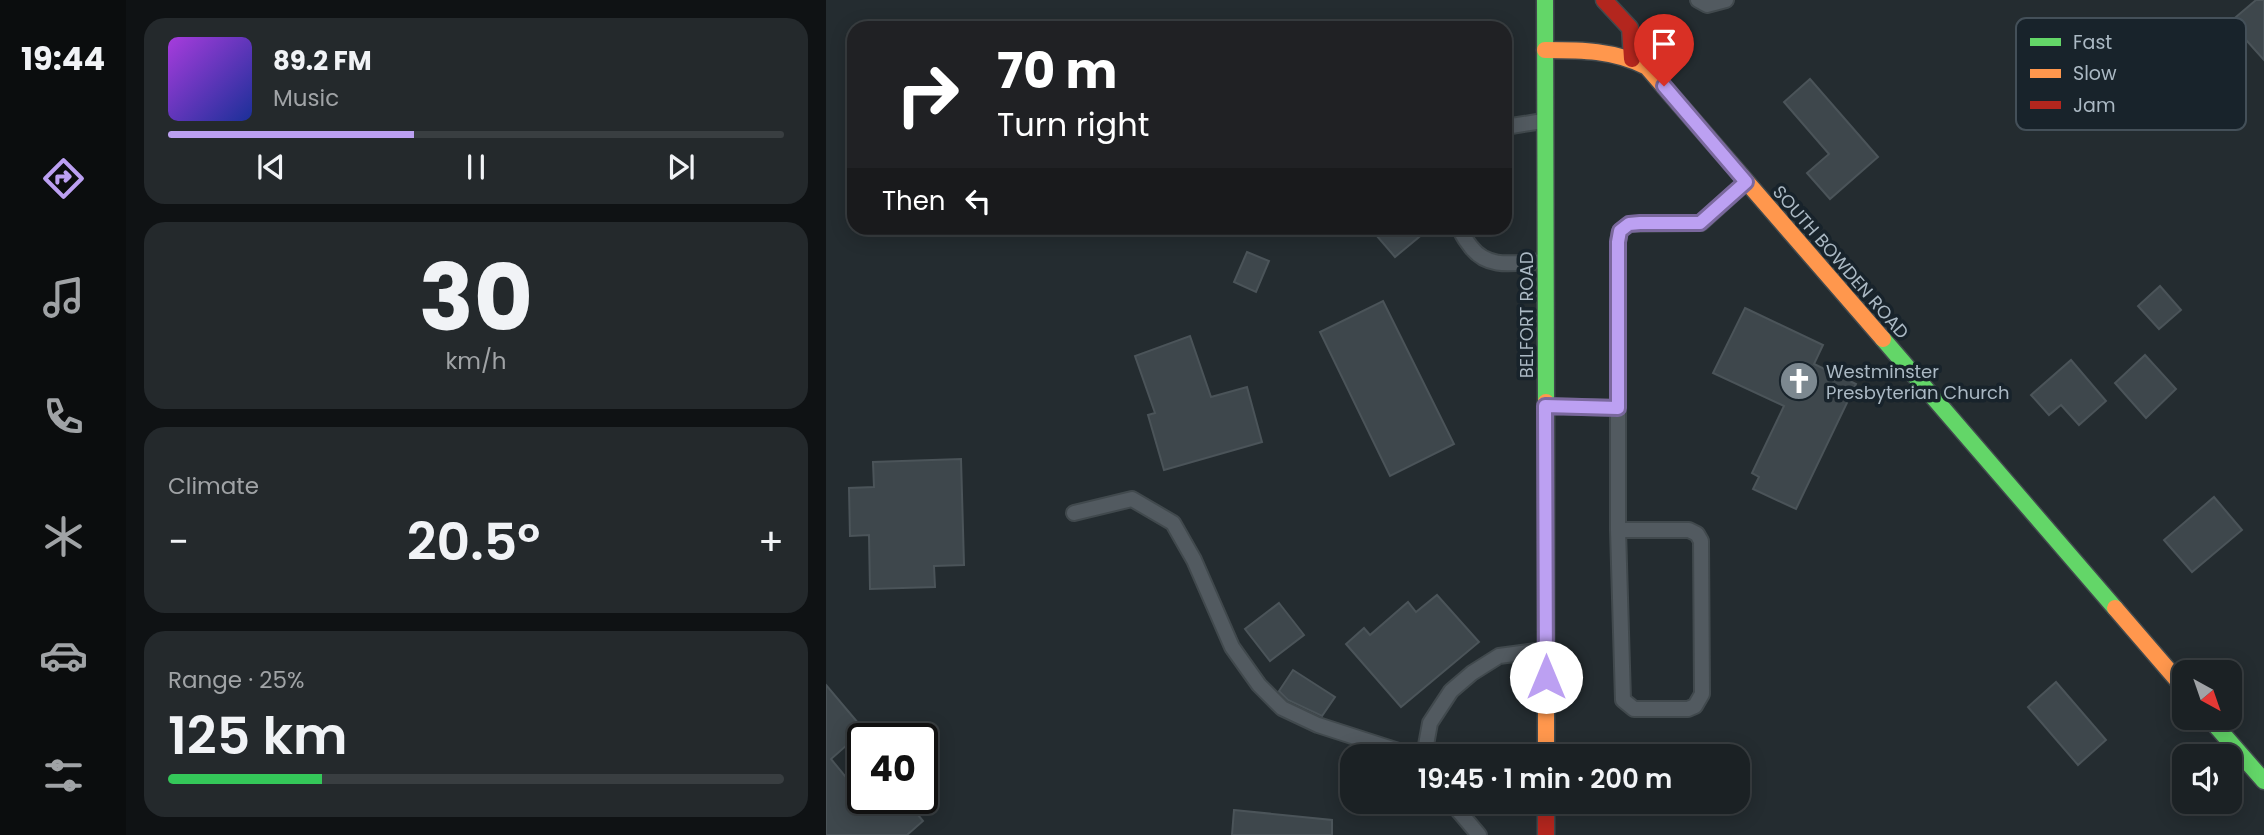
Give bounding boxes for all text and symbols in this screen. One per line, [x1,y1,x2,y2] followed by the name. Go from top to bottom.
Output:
[1634,14,1694,86] pin
[2016,18,2246,130] legend
[1645,25,1683,63] icon: arrive
[2073,29,2112,56] text: Fast
[21,36,105,81] text: 19:44
[997,37,1117,105] text: 70 m
[273,43,372,79] text: 89.2 FM
[882,49,973,140] icon: right
[2073,60,2117,87] text: Slow
[273,82,339,114] text: Music
[2073,92,2115,119] text: Jam
[997,102,1149,147] text: Turn right
[252,148,290,186] icon: previous
[457,148,495,186] icon: pause
[662,148,700,186] icon: next
[39,154,88,203] icon: directions
[1767,180,1915,344] street label: SOUTH BOWDEN ROAD
[959,182,997,220] icon: left
[882,183,945,219] text: Then
[419,234,533,362] text: 30
[1514,252,1539,378] street label: BELFORT ROAD
[39,273,88,322] icon: music
[445,345,507,377] text: km/h
[1826,359,2009,405] place label: Westminster Presbyterian Church
[1778,360,1820,402] church icon: Westminster Presbyterian Church
[39,392,88,441] icon: phone
[168,470,259,502] text: Climate
[407,505,540,578] text: 20.5°
[39,512,88,561] icon: climate
[168,515,189,568] text: −
[758,515,784,568] text: +
[39,631,88,680] icon: car
[1509,640,1583,714] position arrow
[2172,660,2242,730] north arrow
[2172,660,2242,814] map controls
[168,664,304,696] text: Range · 25%
[168,699,347,772] text: 125 km
[847,723,938,814] speed limit sign: 40
[2172,744,2242,814] button: sound
[39,751,88,800] icon: filters
[1418,761,1672,797] text: 19:45 · 1 min · 200 m

